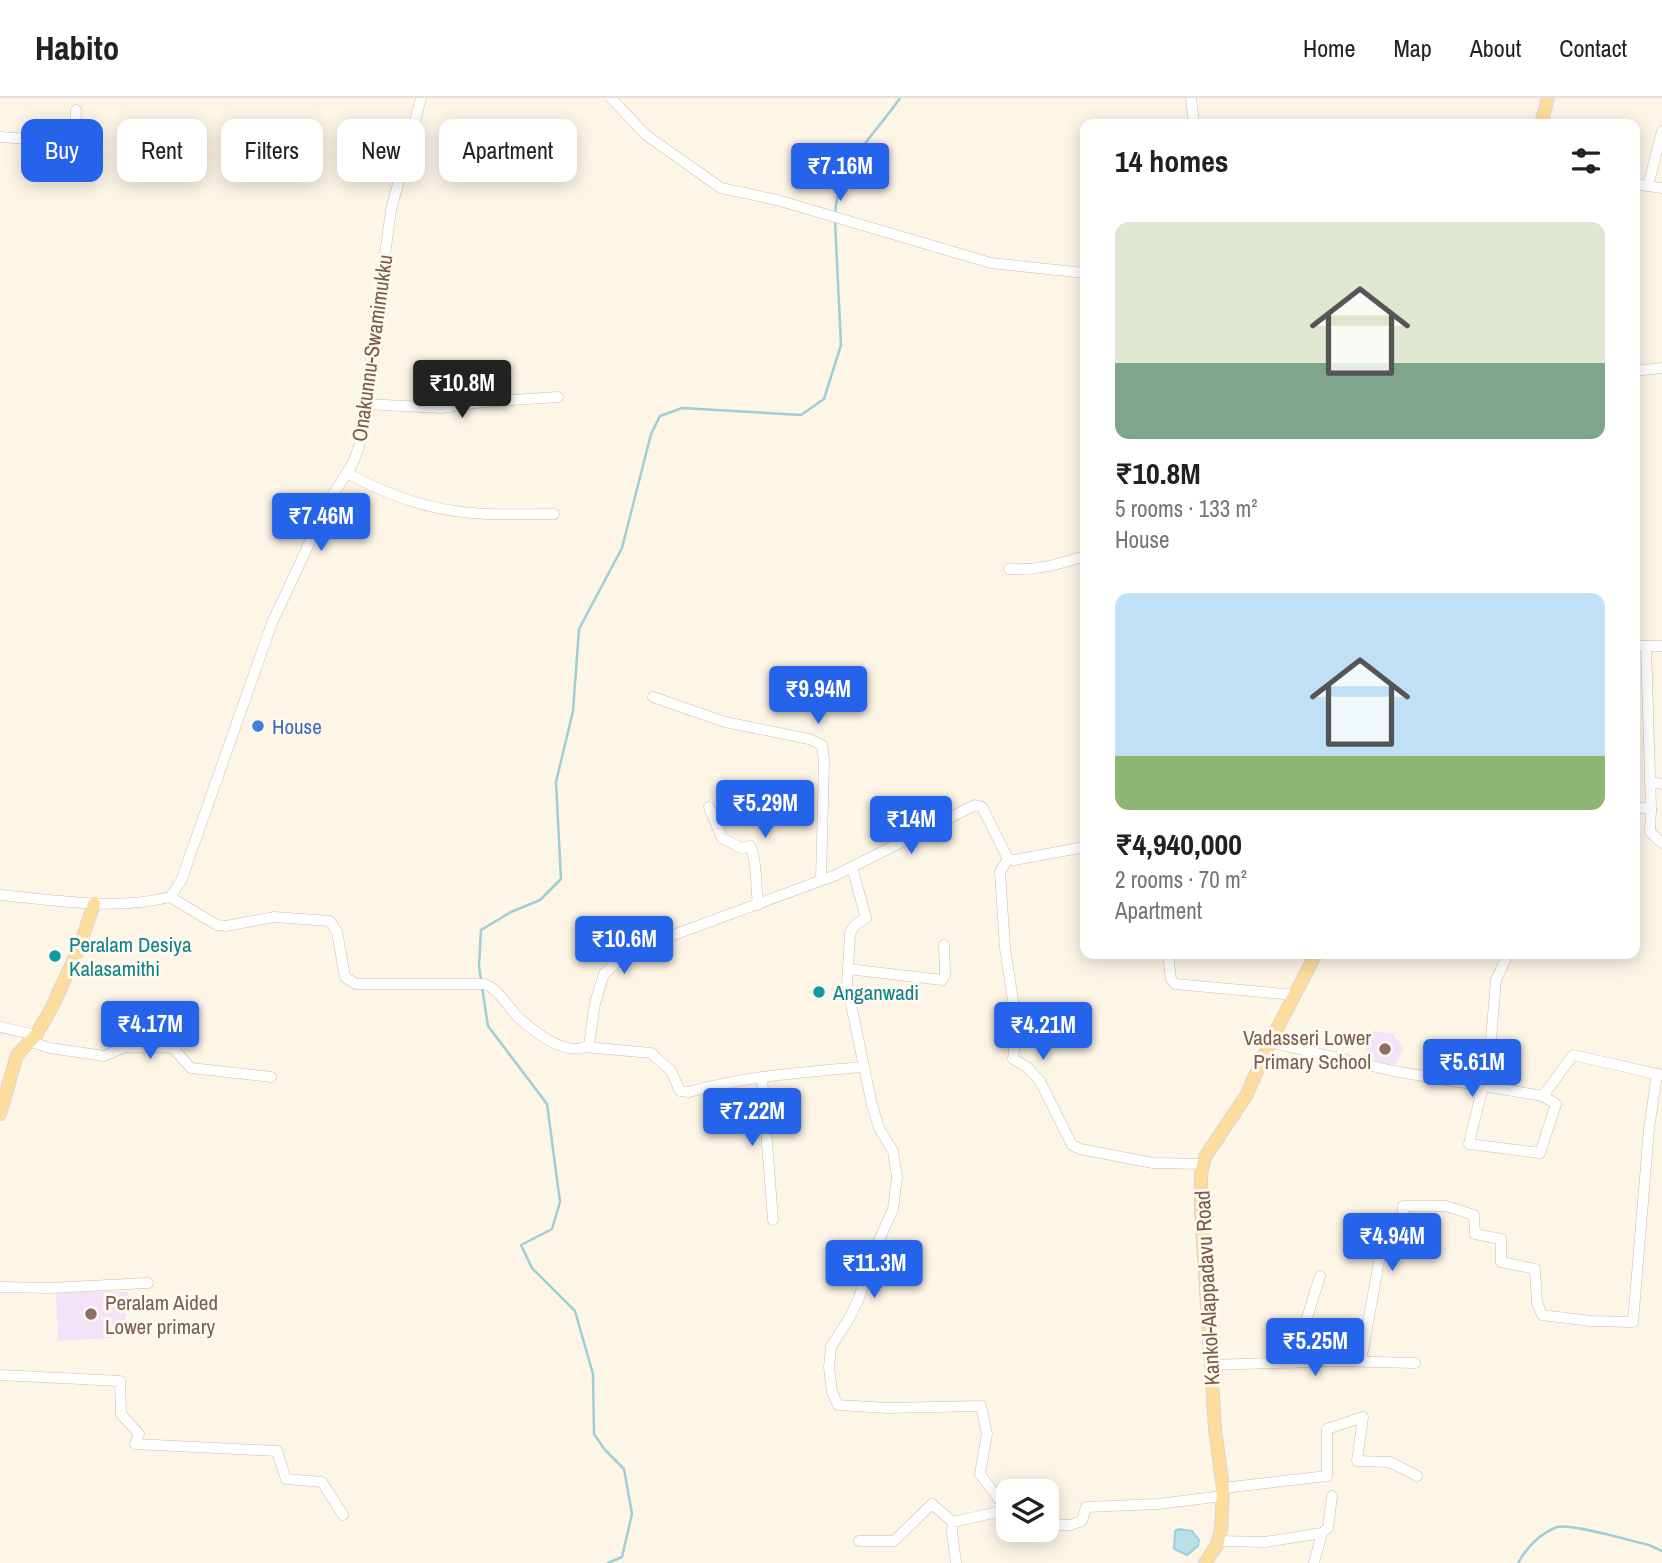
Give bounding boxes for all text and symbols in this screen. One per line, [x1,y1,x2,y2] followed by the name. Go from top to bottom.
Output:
[35,26,119,70] text: Habito
[1303,32,1355,64] text: Home
[1393,32,1432,64] text: Map
[1470,32,1521,64] text: About
[1559,32,1627,64] text: Contact
[21,119,103,182] chip: Buy
[117,119,207,182] chip: Rent
[221,119,323,182] chip: Filters
[337,119,425,182] chip: New
[439,119,577,182] chip: Apartment
[1115,141,1229,181] text: 14 homes
[1567,142,1605,180] icon: filters
[783,144,897,203] pin: ₹7.16M
[807,150,873,181] text: ₹7.16M
[345,253,399,443] street label: Onakunnu-Swamimukku
[1297,268,1423,394] icon: home
[405,360,519,420] pin: ₹10.8M
[429,367,495,398] text: ₹10.8M
[1115,453,1201,493] text: ₹10.8M
[1115,493,1258,524] text: 5 rooms · 133 m²
[264,494,378,553] pin: ₹7.46M
[288,500,354,531] text: ₹7.46M
[1115,524,1170,555] text: House
[1297,639,1423,765] icon: home
[761,666,875,726] pin: ₹9.94M
[785,673,851,704] text: ₹9.94M
[272,712,322,741] place label: House
[250,718,266,734] marker: House
[708,780,822,840] pin: ₹5.29M
[732,787,798,818] text: ₹5.29M
[870,796,952,856] pin: ₹14M
[886,803,936,834] text: ₹14M
[1115,824,1242,864] text: ₹4,940,000
[1115,864,1247,895] text: 2 rooms · 70 m²
[1115,895,1202,926] text: Apartment
[567,916,681,976] pin: ₹10.6M
[591,923,657,954] text: ₹10.6M
[69,930,192,983] place label: Peralam Desiya Kalasamithi
[47,948,63,964] marker: Peralam Desiya Kalasamithi
[832,978,919,1007] place label: Anganwadi
[811,984,827,1000] marker: Anganwadi
[93,1002,207,1061] pin: ₹4.17M
[986,1002,1100,1062] pin: ₹4.21M
[117,1008,183,1039] text: ₹4.17M
[1010,1009,1076,1040] text: ₹4.21M
[1243,1023,1371,1076] place label: Vadasseri Lower Primary School
[1415,1040,1529,1099] pin: ₹5.61M
[1377,1041,1393,1057] marker: Vadasseri Lower Primary School
[1439,1046,1505,1077] text: ₹5.61M
[695,1088,809,1148] pin: ₹7.22M
[719,1095,785,1126] text: ₹7.22M
[1187,1190,1227,1386] street label: Kankol-Alappadavu Road
[1335,1214,1449,1273] pin: ₹4.94M
[1359,1220,1425,1251] text: ₹4.94M
[817,1240,931,1300] pin: ₹11.3M
[842,1247,906,1278] text: ₹11.3M
[105,1288,218,1341] place label: Peralam Aided Lower primary
[83,1306,99,1322] marker: Peralam Aided Lower primary
[1258,1318,1372,1378] pin: ₹5.25M
[1282,1325,1348,1356] text: ₹5.25M
[996,1479,1059,1542] map controls
[996,1479,1059,1542] button: layers

